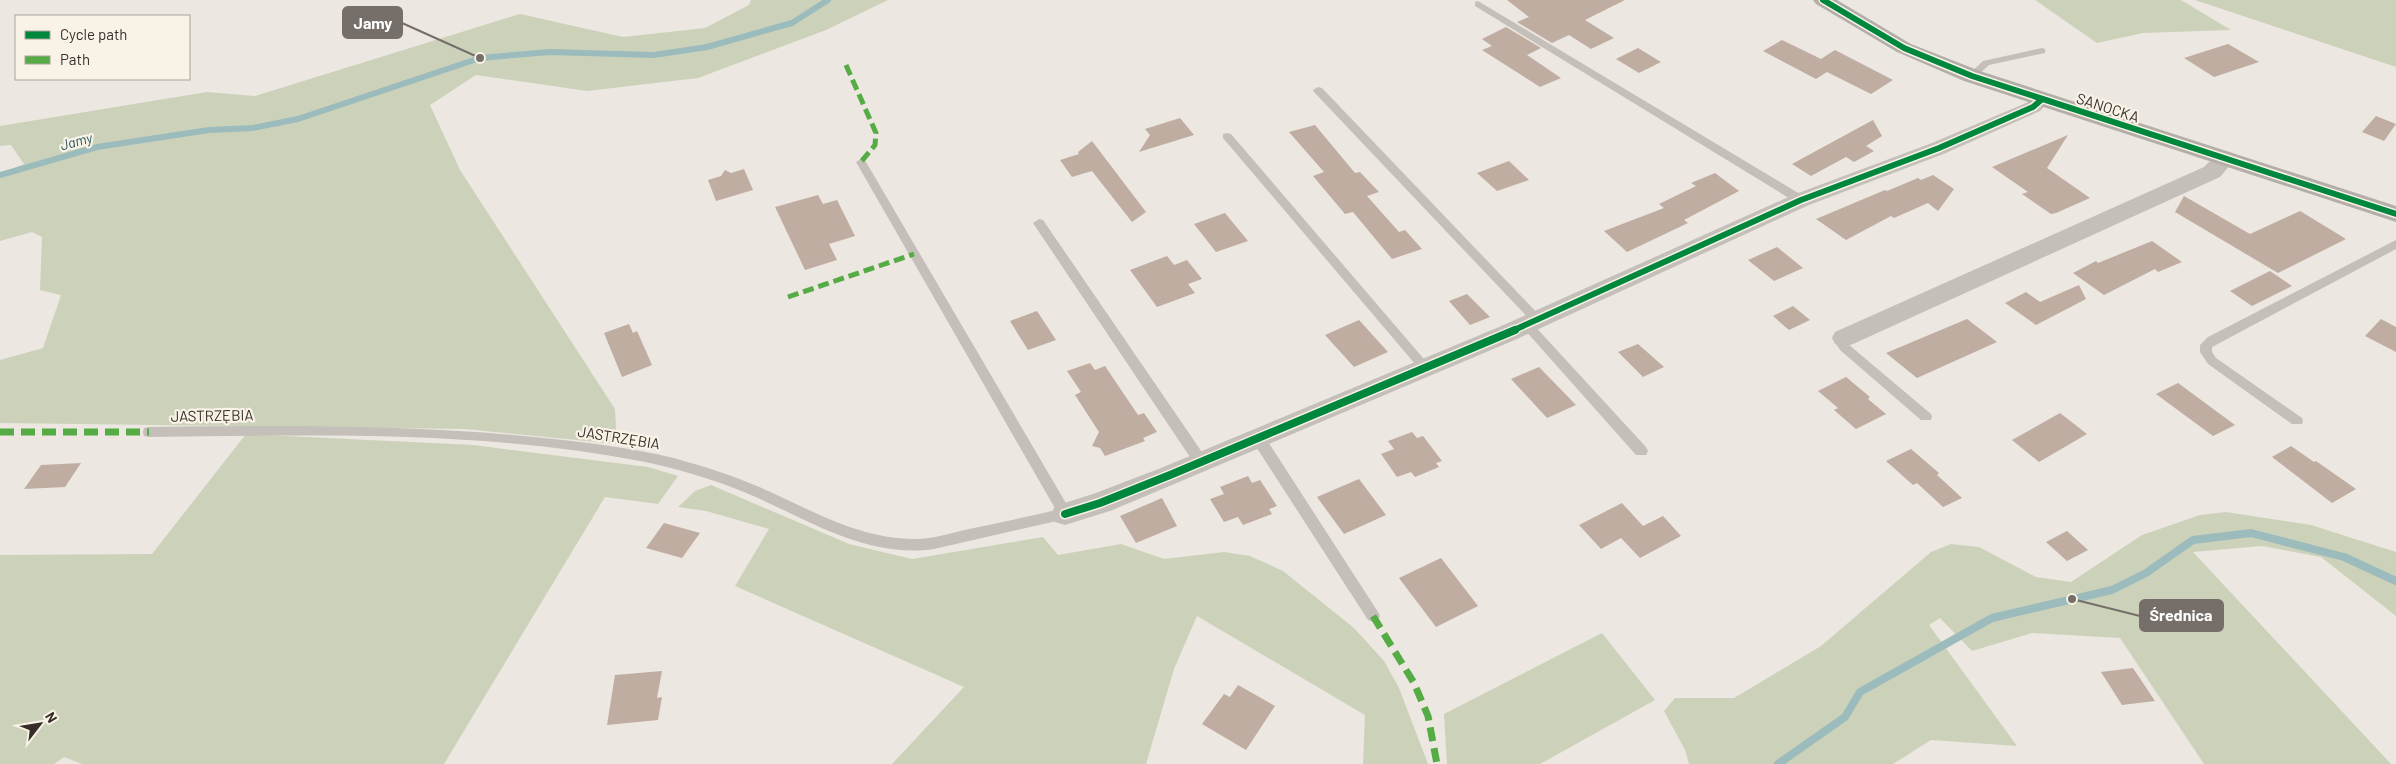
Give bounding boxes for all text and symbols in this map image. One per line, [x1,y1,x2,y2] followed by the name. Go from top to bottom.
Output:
[343,7,402,38] callout: Jamy
[354,13,392,32] text: Jamy
[15,15,190,80] legend
[60,25,127,43] text: Cycle path
[60,50,90,68] text: Path
[2074,88,2142,126] street label: SANOCKA
[58,128,95,153] water label: Jamy
[170,405,254,425] street label: JASTRZĘBIA
[577,422,661,452] street label: JASTRZĘBIA
[2140,600,2223,631] callout: Średnica
[2149,605,2213,624] text: Średnica
[15,699,65,749] north arrow
[42,709,61,725] text: N

